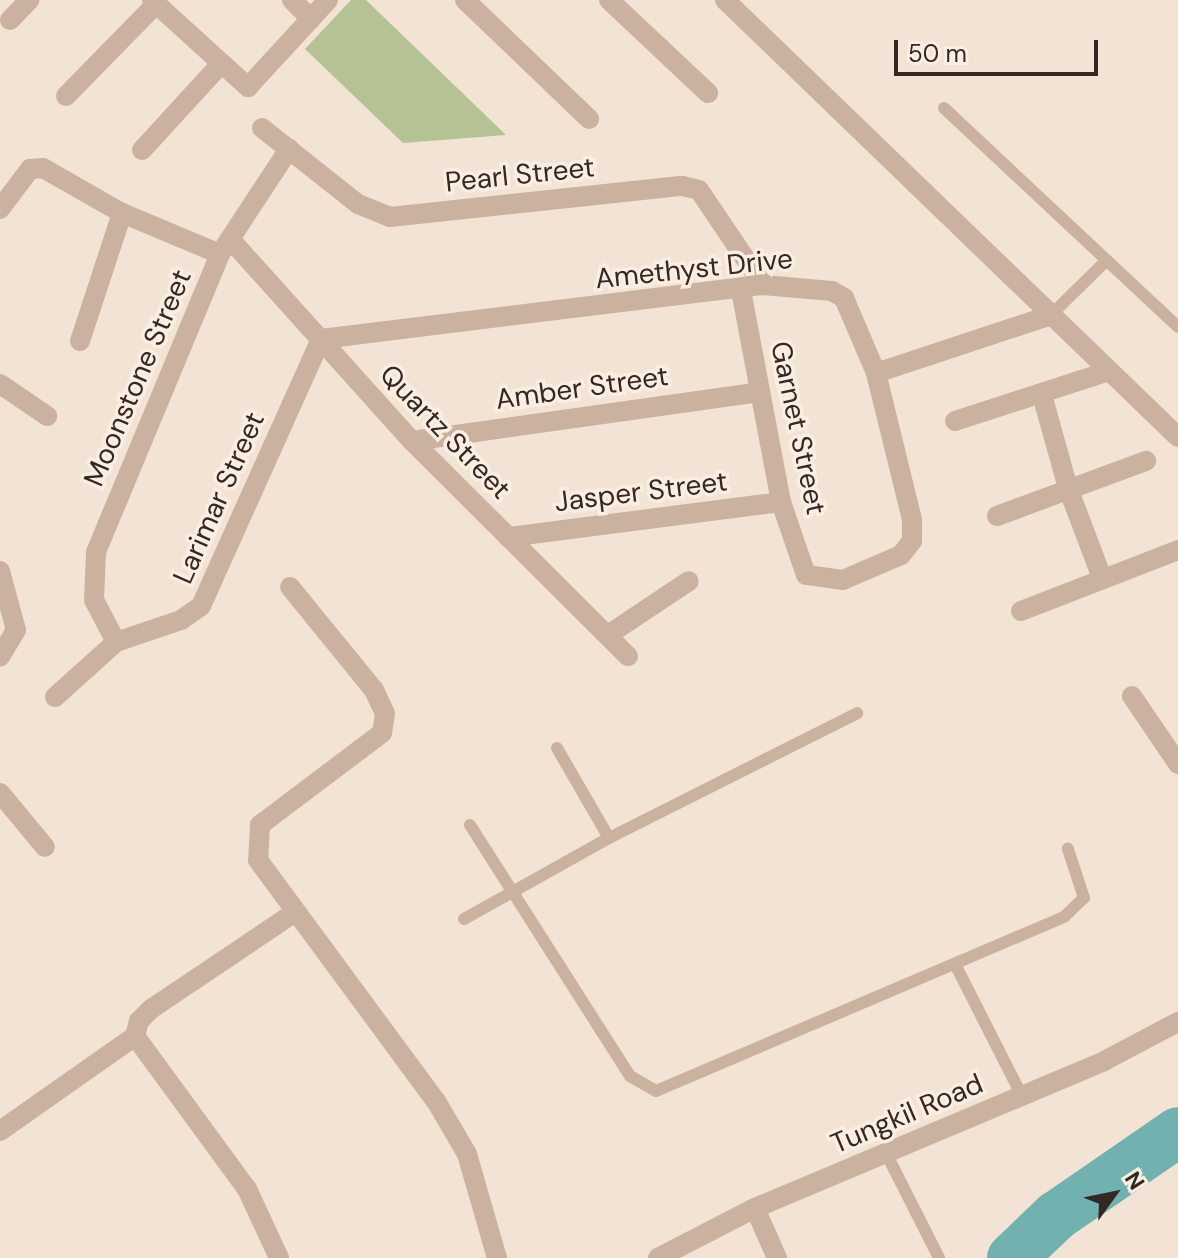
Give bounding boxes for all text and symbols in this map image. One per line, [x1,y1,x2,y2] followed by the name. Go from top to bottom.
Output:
[898,24,1102,74] scale bar
[908,38,967,69] text: 50 m
[444,150,596,200] street label: Pearl Street
[594,242,794,296] street label: Amethyst Drive
[77,265,199,491] street label: Moonstone Street
[763,338,833,518] street label: Garnet Street
[373,358,517,506] street label: Quartz Street
[493,359,671,417] street label: Amber Street
[166,407,272,589] street label: Larimar Street
[553,465,729,519] street label: Jasper Street
[826,1067,988,1161] street label: Tungkil Road
[1074,1154,1154,1234] north arrow
[1118,1166,1151,1195] text: N

